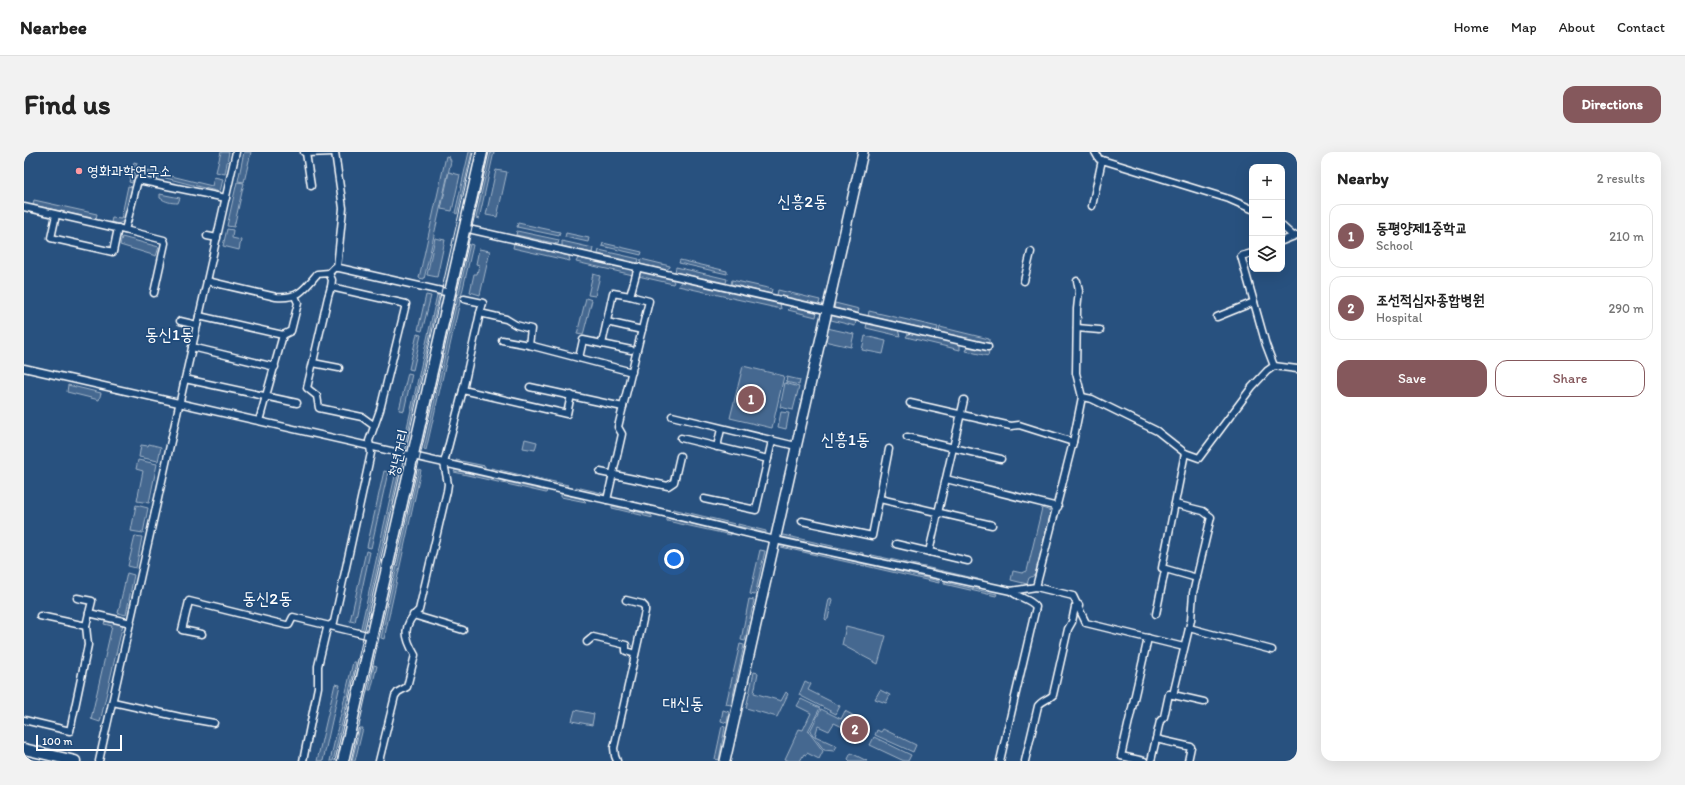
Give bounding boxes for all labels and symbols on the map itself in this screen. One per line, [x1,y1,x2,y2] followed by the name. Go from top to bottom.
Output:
[87,162,172,180] place label: 영화과학연구소
[74,166,84,176] marker: 영화과학연구소
[777,191,827,211] district label: 신흥2동
[145,324,194,344] district label: 동신1동
[738,384,764,414] pin: 1
[384,427,412,479] street label: 청년거리
[821,429,870,449] district label: 신흥1동
[664,549,684,569] your location
[242,588,292,608] district label: 동신2동
[662,693,704,713] district label: 대신동
[842,714,868,744] pin: 2
[36,733,122,752] scale bar

